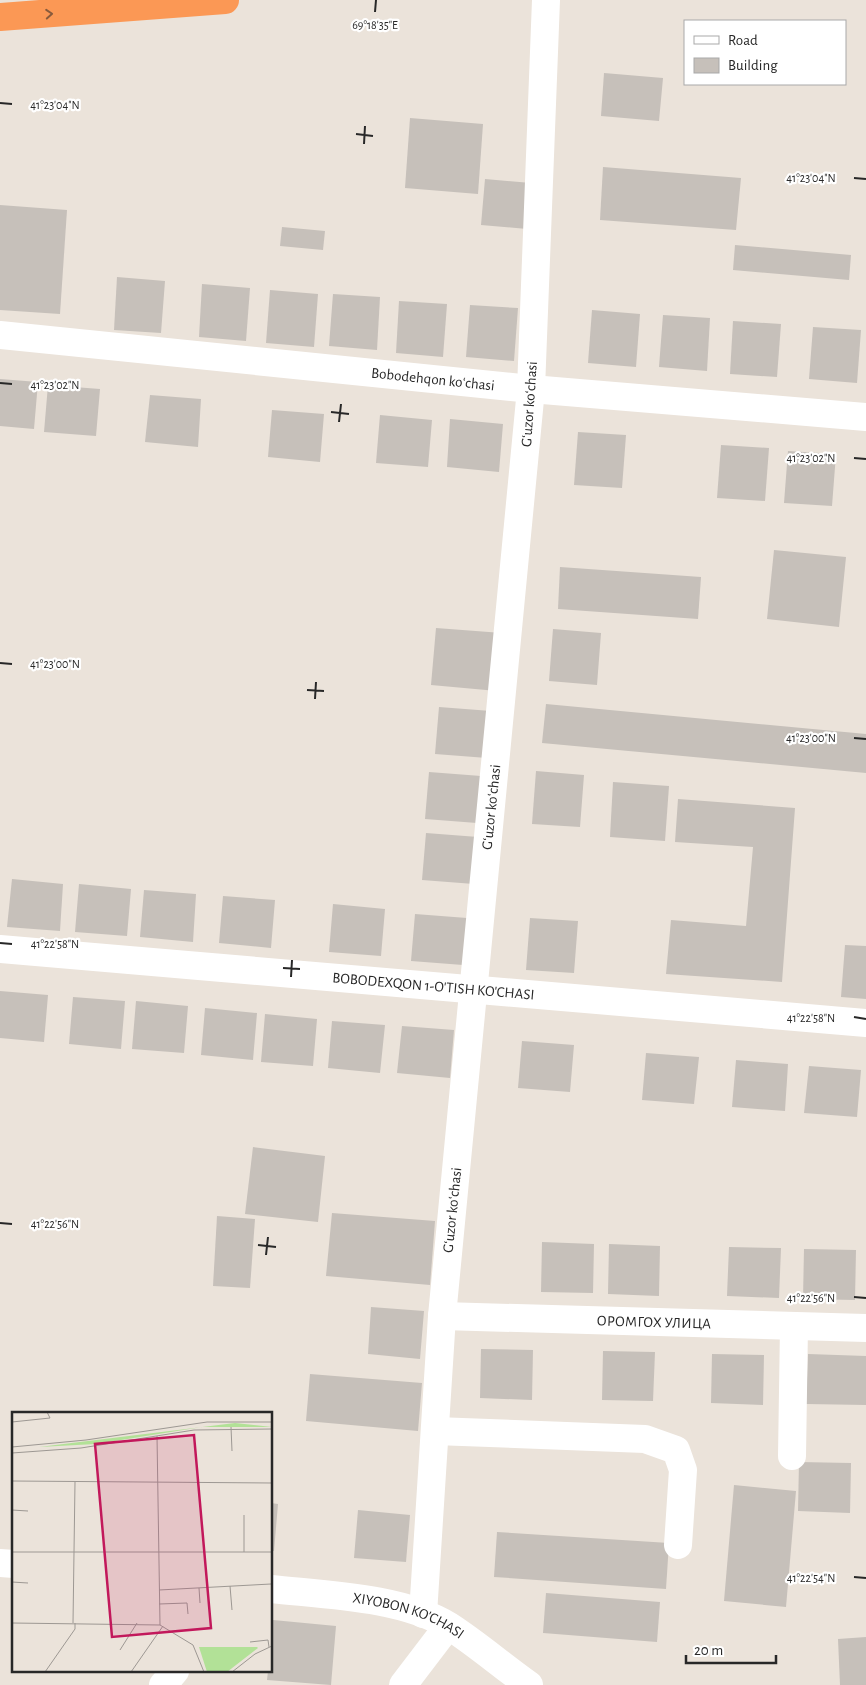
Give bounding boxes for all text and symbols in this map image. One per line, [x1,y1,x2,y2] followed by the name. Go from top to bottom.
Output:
[45,8,53,19] one-way arrow
[352,19,398,31] text: 69°18'35"E
[684,20,846,85] legend
[728,33,758,48] text: Road
[728,58,778,73] text: Building
[30,99,80,111] text: 41°23'04"N
[786,172,836,184] text: 41°23'04"N
[519,361,540,447] street label: Gʻuzor koʻchasi
[370,366,495,393] street label: Bobodehqon koʻchasi
[30,379,80,391] text: 41°23'02"N
[786,452,836,464] text: 41°23'02"N
[30,658,80,670] text: 41°23'00"N
[786,732,836,744] text: 41°23'00"N
[480,764,503,851] street label: Gʻuzor koʻchasi
[31,938,79,950] text: 41°22'58"N
[332,970,535,1003] street label: BOBODEXQON 1-O'TISH KO'CHASI
[787,1012,835,1024] text: 41°22'58"N
[441,1167,464,1254] street label: Gʻuzor koʻchasi
[31,1218,79,1230] text: 41°22'56"N
[787,1292,835,1304] text: 41°22'56"N
[597,1313,711,1332] street label: ОРОМГОХ УЛИЦА
[12,1412,272,1672] inset map
[787,1572,835,1584] text: 41°22'54"N
[352,1590,467,1642] street label: XIYOBON KO'CHASI
[686,1632,776,1664] scale bar
[694,1643,723,1658] text: 20 m

